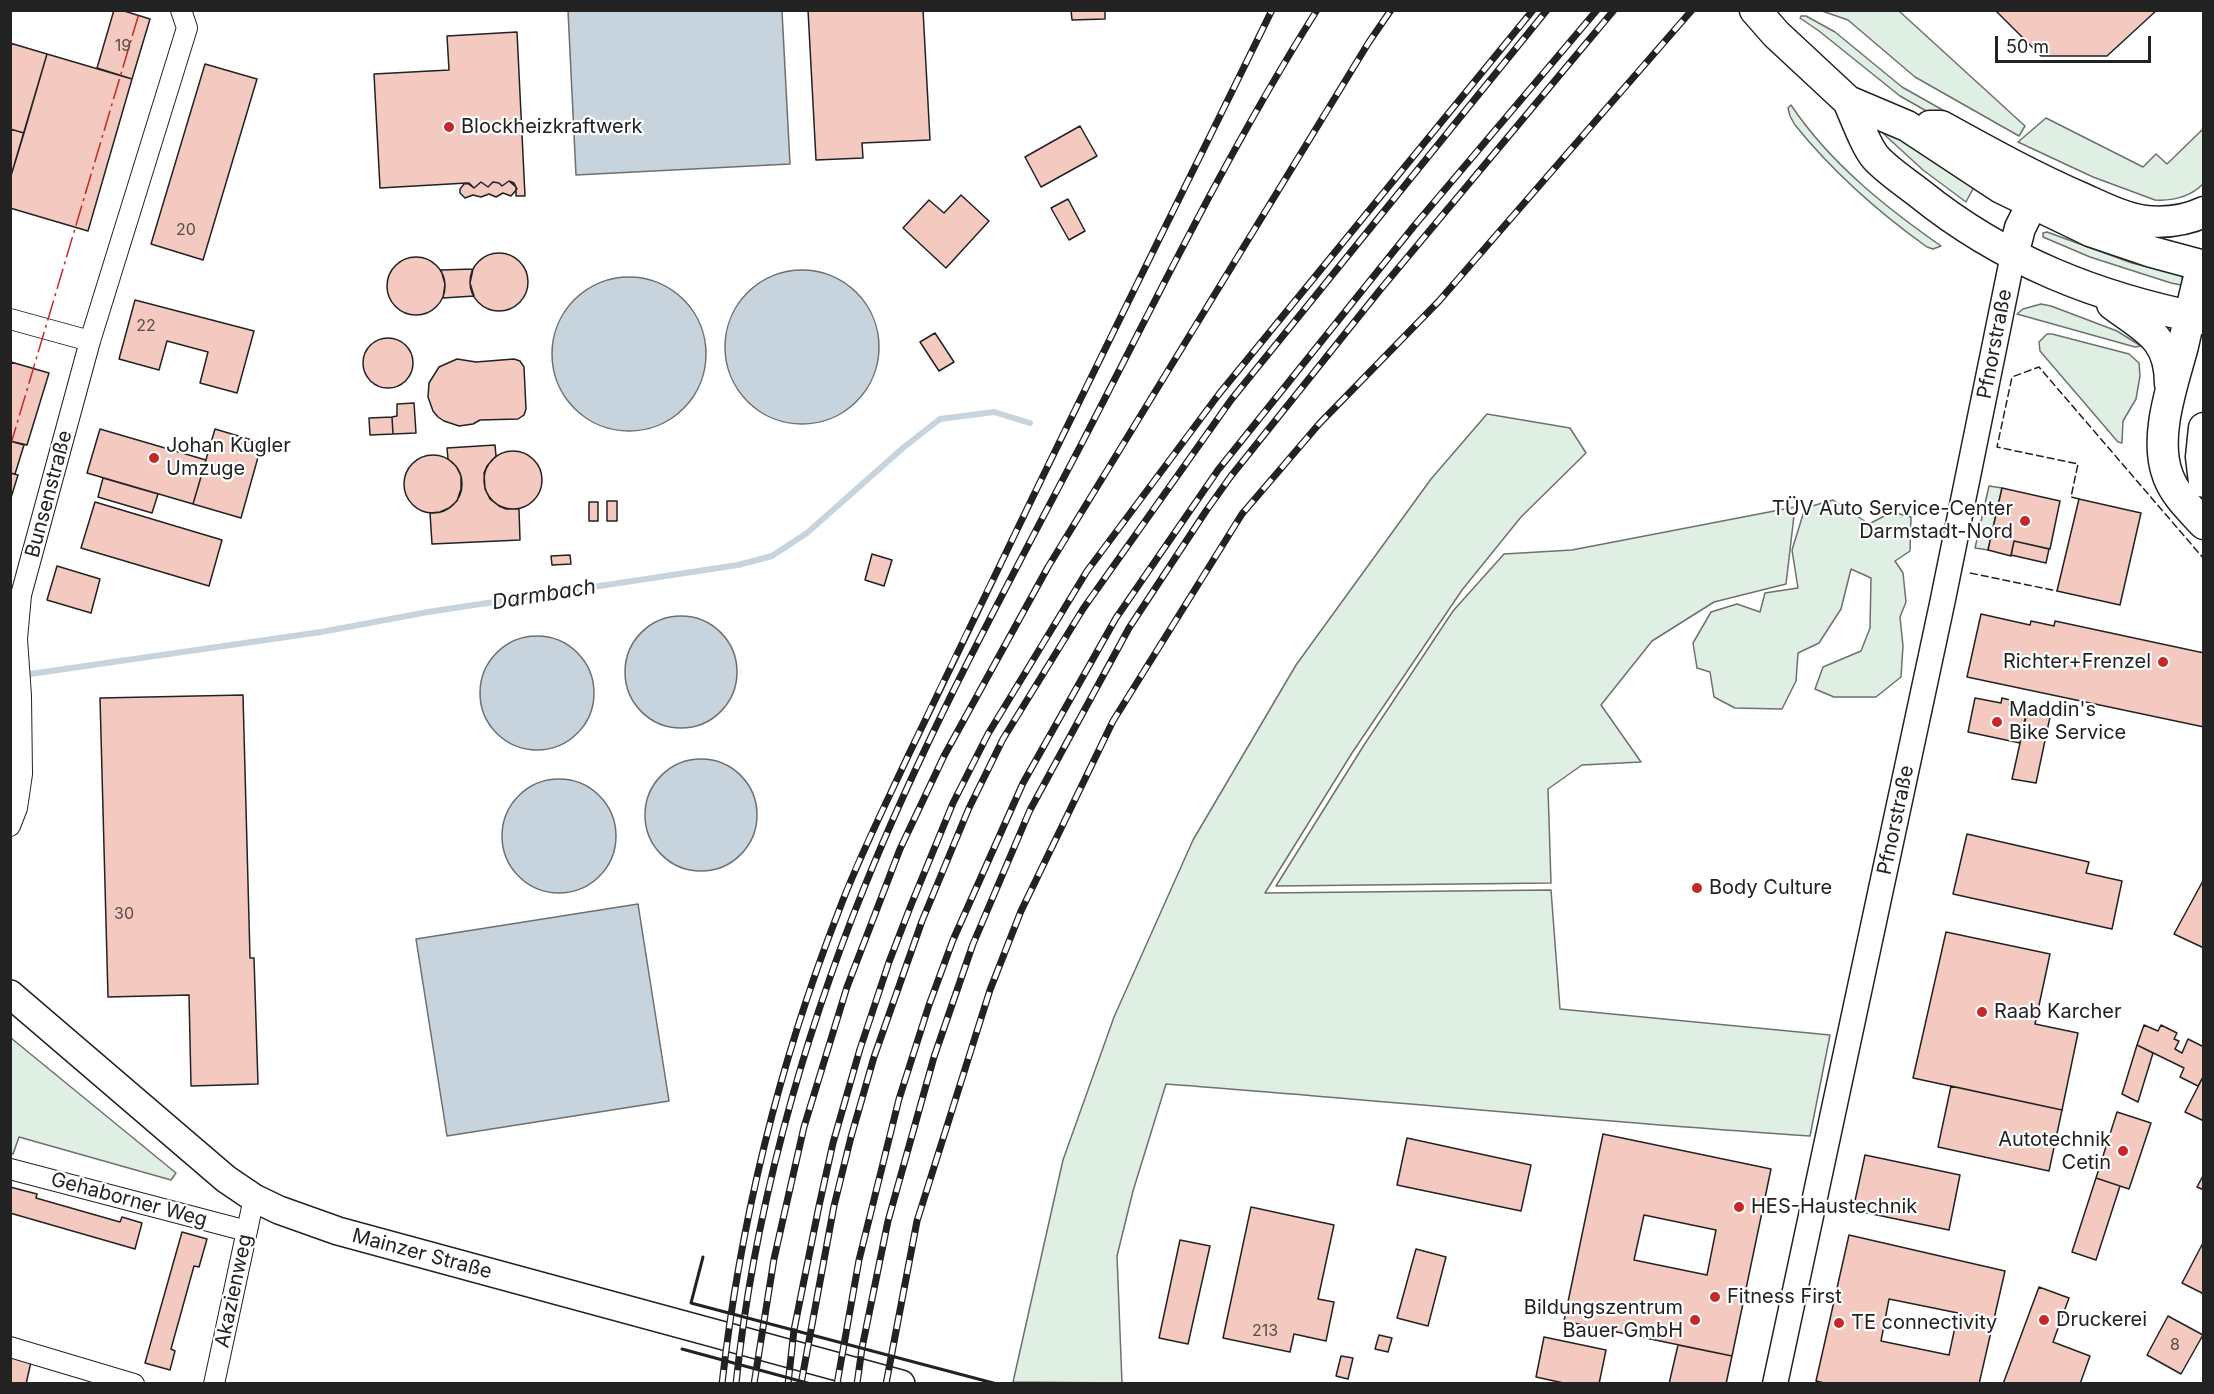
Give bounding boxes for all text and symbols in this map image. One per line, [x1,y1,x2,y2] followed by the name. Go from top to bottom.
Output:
[1998,24,2154,62] scale bar
[115,36,131,56] house number: 19
[2006,36,2049,57] text: 50 m
[461,115,642,139] place label: Blockheizkraftwerk
[442,120,456,134] marker: Blockheizkraftwerk
[176,220,196,240] house number: 20
[1973,287,2017,401] street label: Pfnorstraße
[136,316,156,336] house number: 22
[21,428,77,560] street label: Bunsenstraße
[166,434,291,481] place label: Johan Kugler Umzuge
[147,451,161,465] marker: Johan Kugler Umzuge
[1772,497,2013,544] place label: TÜV Auto Service-Center Darmstadt-Nord
[2018,514,2032,528] marker: TÜV Auto Service-Center Darmstadt-Nord
[490,574,598,616] water label: Darmbach
[2003,650,2151,674] place label: Richter+Frenzel
[2156,655,2170,669] marker: Richter+Frenzel
[2009,698,2126,745] place label: Maddin's Bike Service
[1990,715,2004,729] marker: Maddin's Bike Service
[1873,763,1919,877] street label: Pfnorstraße
[1709,876,1832,900] place label: Body Culture
[1690,881,1704,895] marker: Body Culture
[114,904,134,924] house number: 30
[1994,1000,2121,1024] place label: Raab Karcher
[1975,1005,1989,1019] marker: Raab Karcher
[1998,1128,2111,1175] place label: Autotechnik Cetin
[2116,1144,2130,1158] marker: Autotechnik Cetin
[48,1168,210,1232] street label: Gehaborner Weg
[1751,1195,1917,1219] place label: HES-Haustechnik
[1732,1200,1746,1214] marker: HES-Haustechnik
[350,1224,494,1284] street label: Mainzer Straße
[210,1232,258,1350] street label: Akazienweg
[1727,1285,1842,1309] place label: Fitness First
[1708,1290,1722,1304] marker: Fitness First
[1524,1296,1683,1343] place label: Bildungszentrum Bauer GmbH
[2056,1308,2147,1332] place label: Druckerei
[1851,1311,1997,1335] place label: TE connectivity
[1688,1313,1702,1327] marker: Bildungszentrum Bauer GmbH
[2037,1313,2051,1327] marker: Druckerei
[1832,1316,1846,1330] marker: TE connectivity
[1252,1321,1278,1341] house number: 213
[2170,1335,2180,1355] house number: 8

